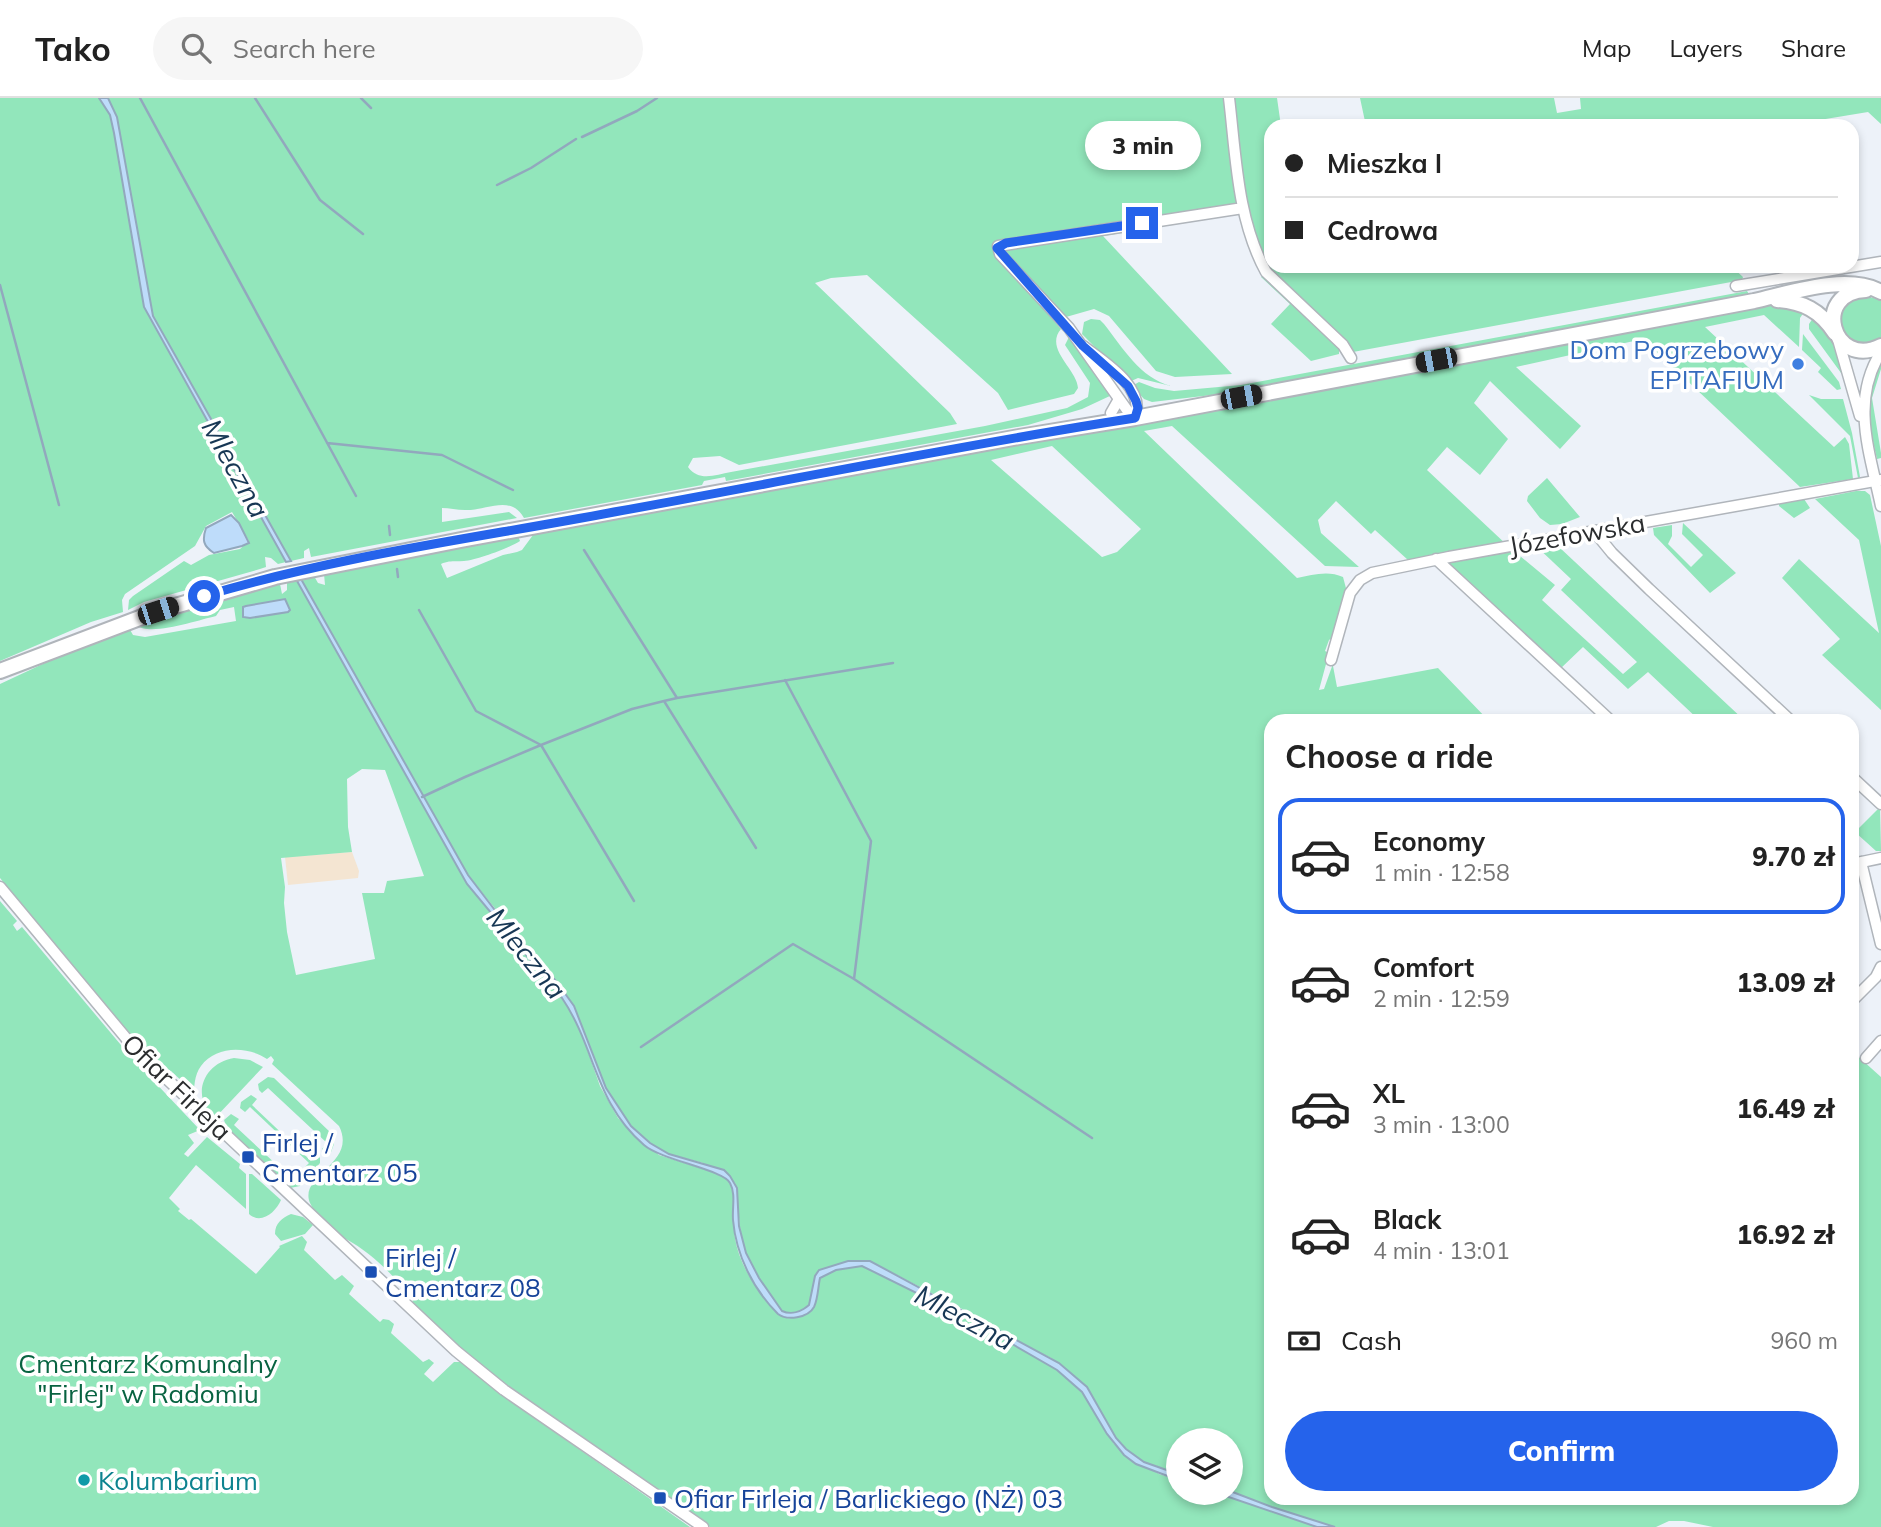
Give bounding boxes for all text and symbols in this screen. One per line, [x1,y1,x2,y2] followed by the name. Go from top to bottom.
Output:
[153,17,643,80] search box
[35,28,111,69] text: Tako
[177,29,215,67] icon: search
[233,32,376,65] text: Search here
[1582,33,1631,63] text: Map
[1669,33,1743,63] text: Layers
[1781,33,1846,63] text: Share
[1084,122,1200,170] callout: 3 min
[1112,131,1174,160] text: 3 min
[1327,147,1442,180] text: Mieszka I
[1126,207,1158,239] route end
[1327,214,1438,247] text: Cedrowa
[1569,333,1784,396] place label: Dom Pogrzebowy EPITAFIUM
[1414,346,1459,374] car
[1790,356,1806,372] marker: Dom Pogrzebowy EPITAFIUM
[1219,383,1264,411] car
[195,412,277,524] water label: Mleczna
[1506,506,1648,562] street label: Józefowska
[188,580,220,612] route start
[135,595,182,627] car
[1285,736,1493,776] text: Choose a ride
[1289,825,1352,888] icon: car
[1373,825,1485,858] text: Economy
[1752,840,1834,873] text: 9.70 zł
[1373,858,1510,887] text: 1 min · 12:58
[480,900,574,1006] water label: Mleczna
[1289,951,1352,1014] icon: car
[1373,951,1474,984] text: Comfort
[1737,966,1834,999] text: 13.09 zł
[1373,984,1510,1013] text: 2 min · 12:59
[115,1027,239,1147] street label: Ofiar Firleja
[1289,1077,1352,1140] icon: car
[1373,1077,1405,1110] text: XL
[1737,1092,1834,1125] text: 16.49 zł
[1373,1110,1510,1139] text: 3 min · 13:00
[262,1126,418,1189] place label: Firlej / Cmentarz 05
[240,1149,256,1165] marker: Firlej / Cmentarz 05
[1289,1203,1352,1266] icon: car
[1373,1203,1441,1236] text: Black
[1737,1218,1834,1251] text: 16.92 zł
[1373,1236,1510,1265] text: 4 min · 13:01
[385,1241,541,1304] place label: Firlej / Cmentarz 08
[363,1264,379,1280] marker: Firlej / Cmentarz 08
[909,1276,1021,1358] water label: Mleczna
[1285,1322,1323,1360] icon: cash
[1341,1324,1402,1357] text: Cash
[1770,1326,1838,1355] text: 960 m
[18,1347,278,1410] park label: Cmentarz Komunalny "Firlej" w Radomiu
[1285,1411,1838,1491] button: Confirm
[1166,1428,1243,1505] map controls
[1166,1428,1243,1505] button: layers
[98,1464,258,1497] place label: Kolumbarium
[76,1472,92,1488] marker: Kolumbarium
[674,1482,1063,1515] place label: Ofiar Firleja / Barlickiego (NŻ) 03
[652,1490,668,1506] marker: Ofiar Firleja / Barlickiego (NŻ) 03

